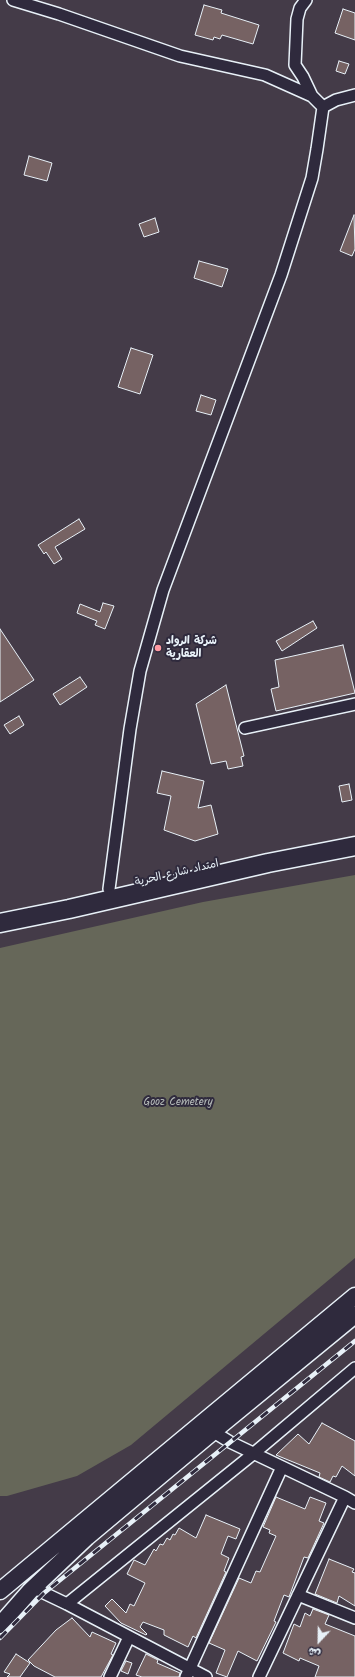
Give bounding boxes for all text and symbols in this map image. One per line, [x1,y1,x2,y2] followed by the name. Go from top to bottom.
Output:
[166,635,217,661] place label: شركة الرواد العقارية
[153,643,163,653] marker: شركة الرواد العقارية
[134,858,220,890] street label: امتداد شارع الحرية
[143,1096,213,1110] park label: Gooz Cemetery
[299,1621,339,1661] north arrow
[306,1642,323,1663] text: ش

